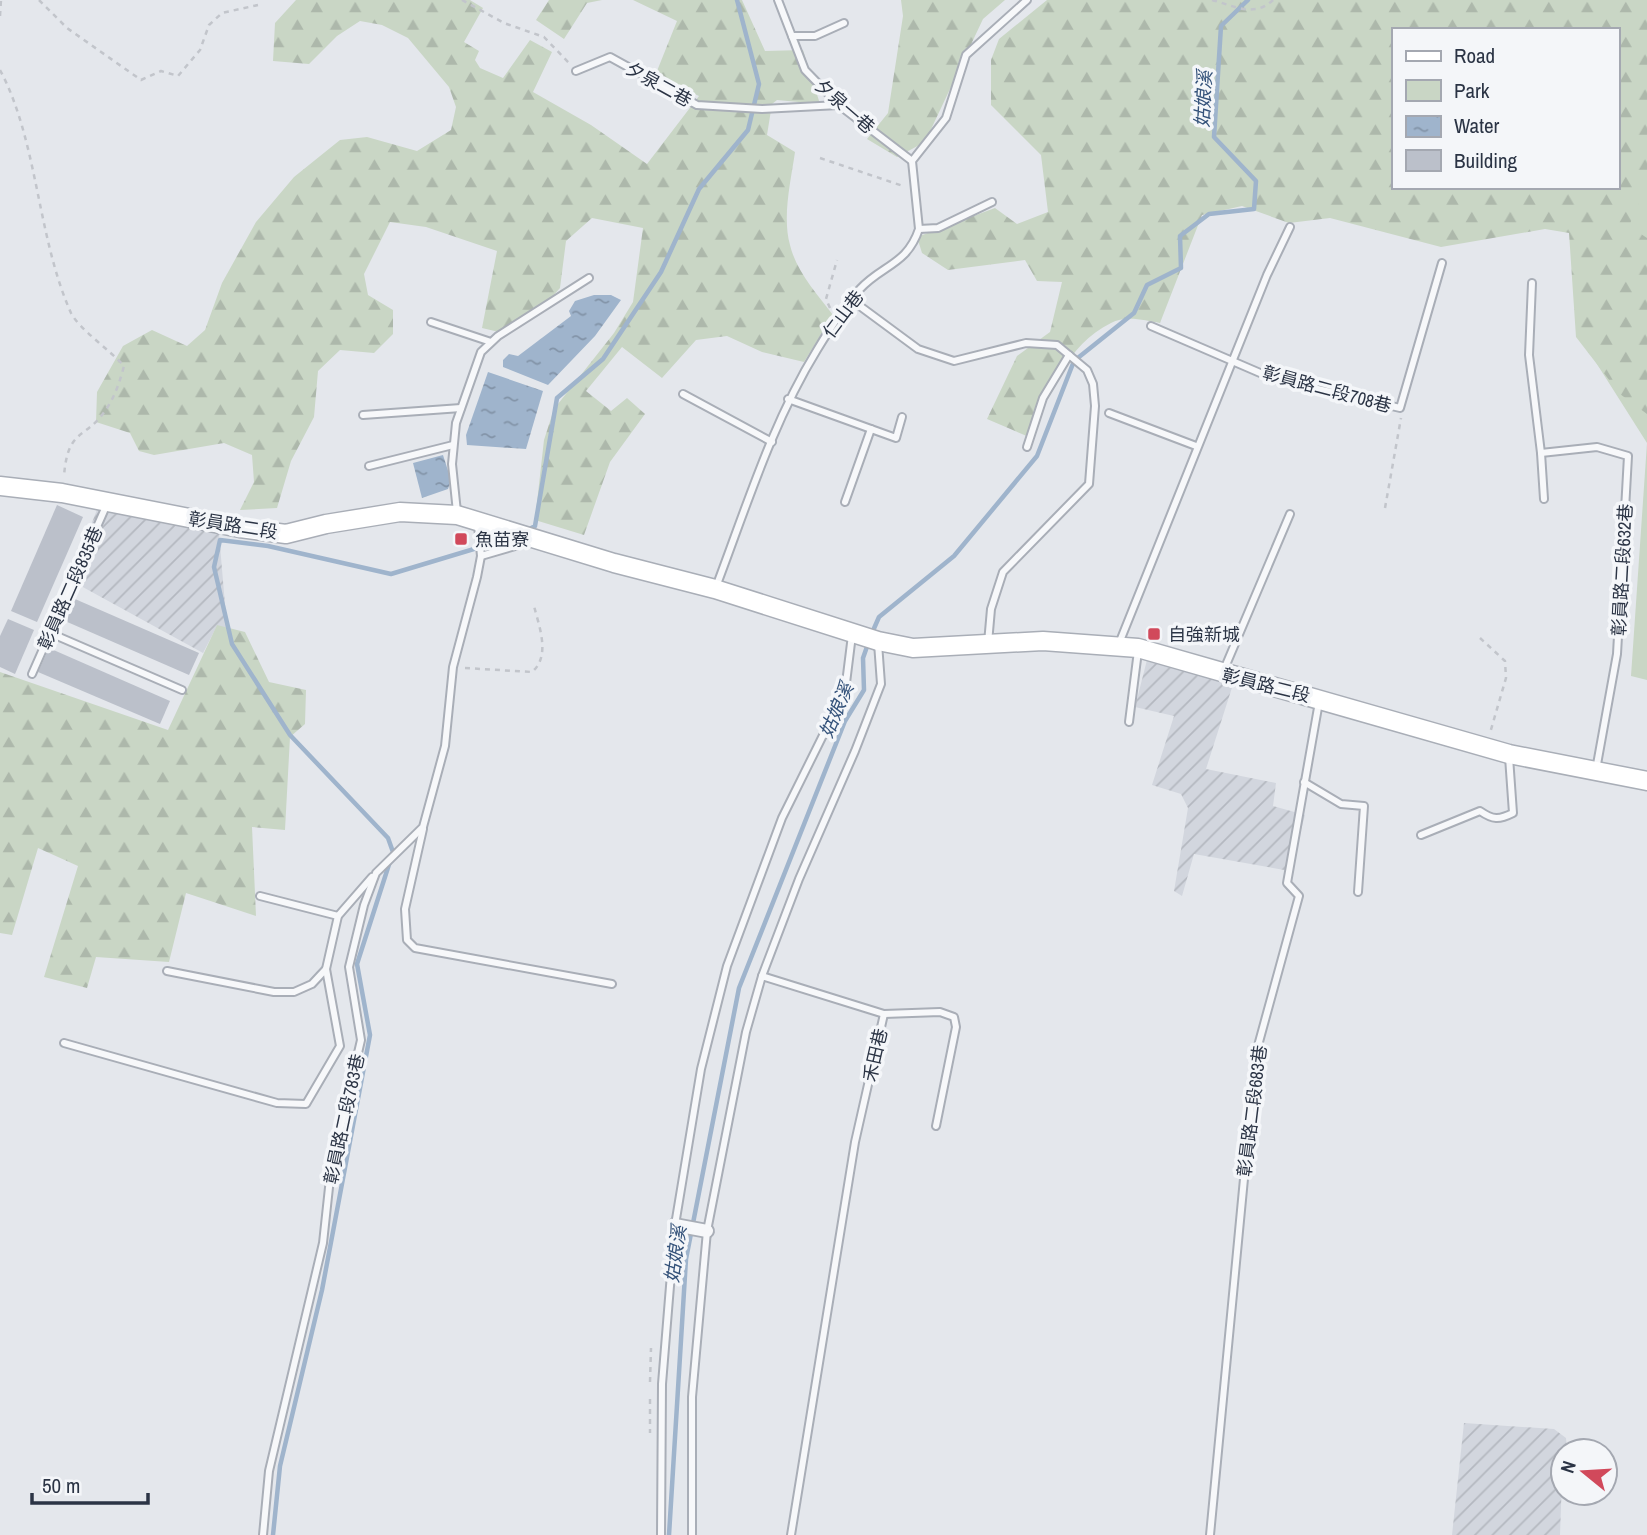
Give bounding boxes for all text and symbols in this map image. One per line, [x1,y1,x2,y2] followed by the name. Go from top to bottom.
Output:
[1392,28,1619,189] legend
[1454,41,1495,70] text: Road
[621,56,697,112] street label: 夕泉二巷
[1189,67,1218,128] water label: 姑娘溪
[810,73,880,139] street label: 夕泉一巷
[1454,76,1490,105] text: Park
[1454,111,1500,140] text: Water
[1454,146,1518,175] text: Building
[817,285,869,343] street label: 仁山巷
[1260,360,1394,418] street label: 彰員路二段708巷
[1606,503,1638,637] street label: 彰員路二段632巷
[187,506,279,544] street label: 彰員路二段
[32,522,108,654] street label: 彰員路二段835巷
[475,527,529,552] place label: 魚苗寮
[453,531,469,547] marker: 魚苗寮
[1168,622,1240,647] place label: 自強新城
[1146,626,1162,642] marker: 自強新城
[1219,662,1313,708] street label: 彰員路二段
[813,676,860,741] water label: 姑娘溪
[857,1026,893,1084] street label: 禾田巷
[1232,1044,1272,1178] street label: 彰員路二段683巷
[318,1052,370,1186] street label: 彰員路二段783巷
[658,1221,692,1284] water label: 姑娘溪
[1549,1437,1619,1507] north arrow
[1554,1457,1582,1476] text: N
[32,1462,147,1506] scale bar
[42,1471,80,1500] text: 50 m

